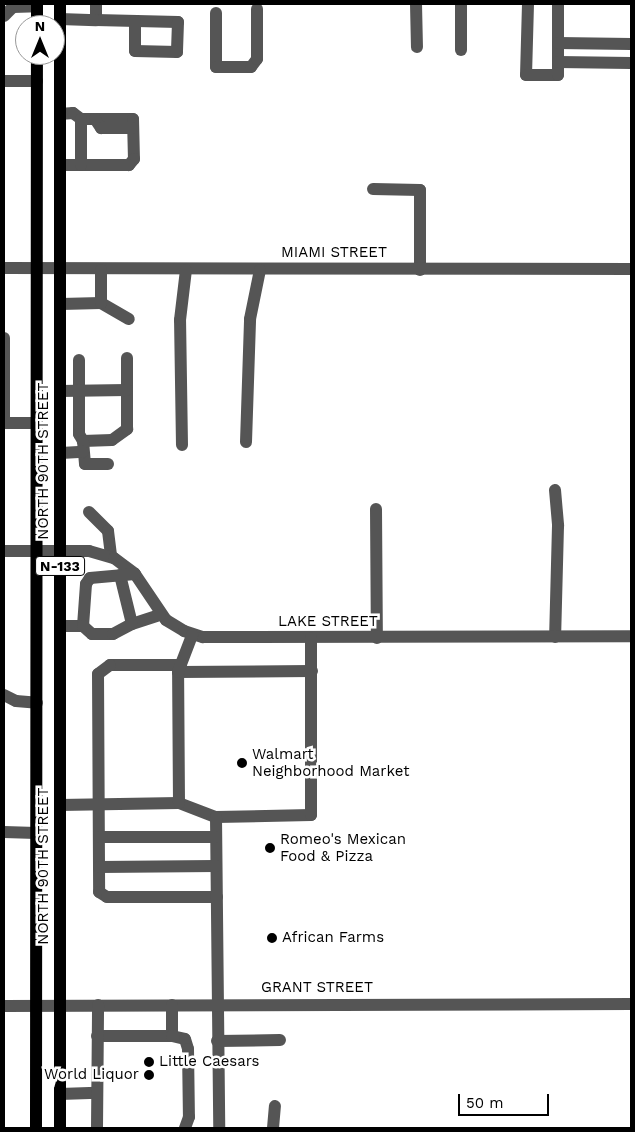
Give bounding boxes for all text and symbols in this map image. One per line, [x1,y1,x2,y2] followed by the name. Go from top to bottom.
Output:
[15,15,65,65] north arrow
[35,18,45,34] text: N
[281,244,387,262] street label: MIAMI STREET
[35,382,53,540] street label: NORTH 90TH STREET
[35,554,85,578] road number: N-133
[278,613,378,631] street label: LAKE STREET
[252,745,409,780] place label: Walmart Neighborhood Market
[236,757,248,769] marker: Walmart Neighborhood Market
[35,787,53,945] street label: NORTH 90TH STREET
[280,830,406,865] place label: Romeo's Mexican Food & Pizza
[264,842,276,854] marker: Romeo's Mexican Food & Pizza
[282,929,384,947] place label: African Farms
[266,932,278,944] marker: African Farms
[261,979,373,997] street label: GRANT STREET
[159,1053,259,1071] place label: Little Caesars
[143,1056,155,1068] marker: Little Caesars
[44,1066,139,1084] place label: World Liquor
[143,1069,155,1081] marker: World Liquor
[460,1084,551,1116] scale bar
[466,1094,503,1112] text: 50 m

